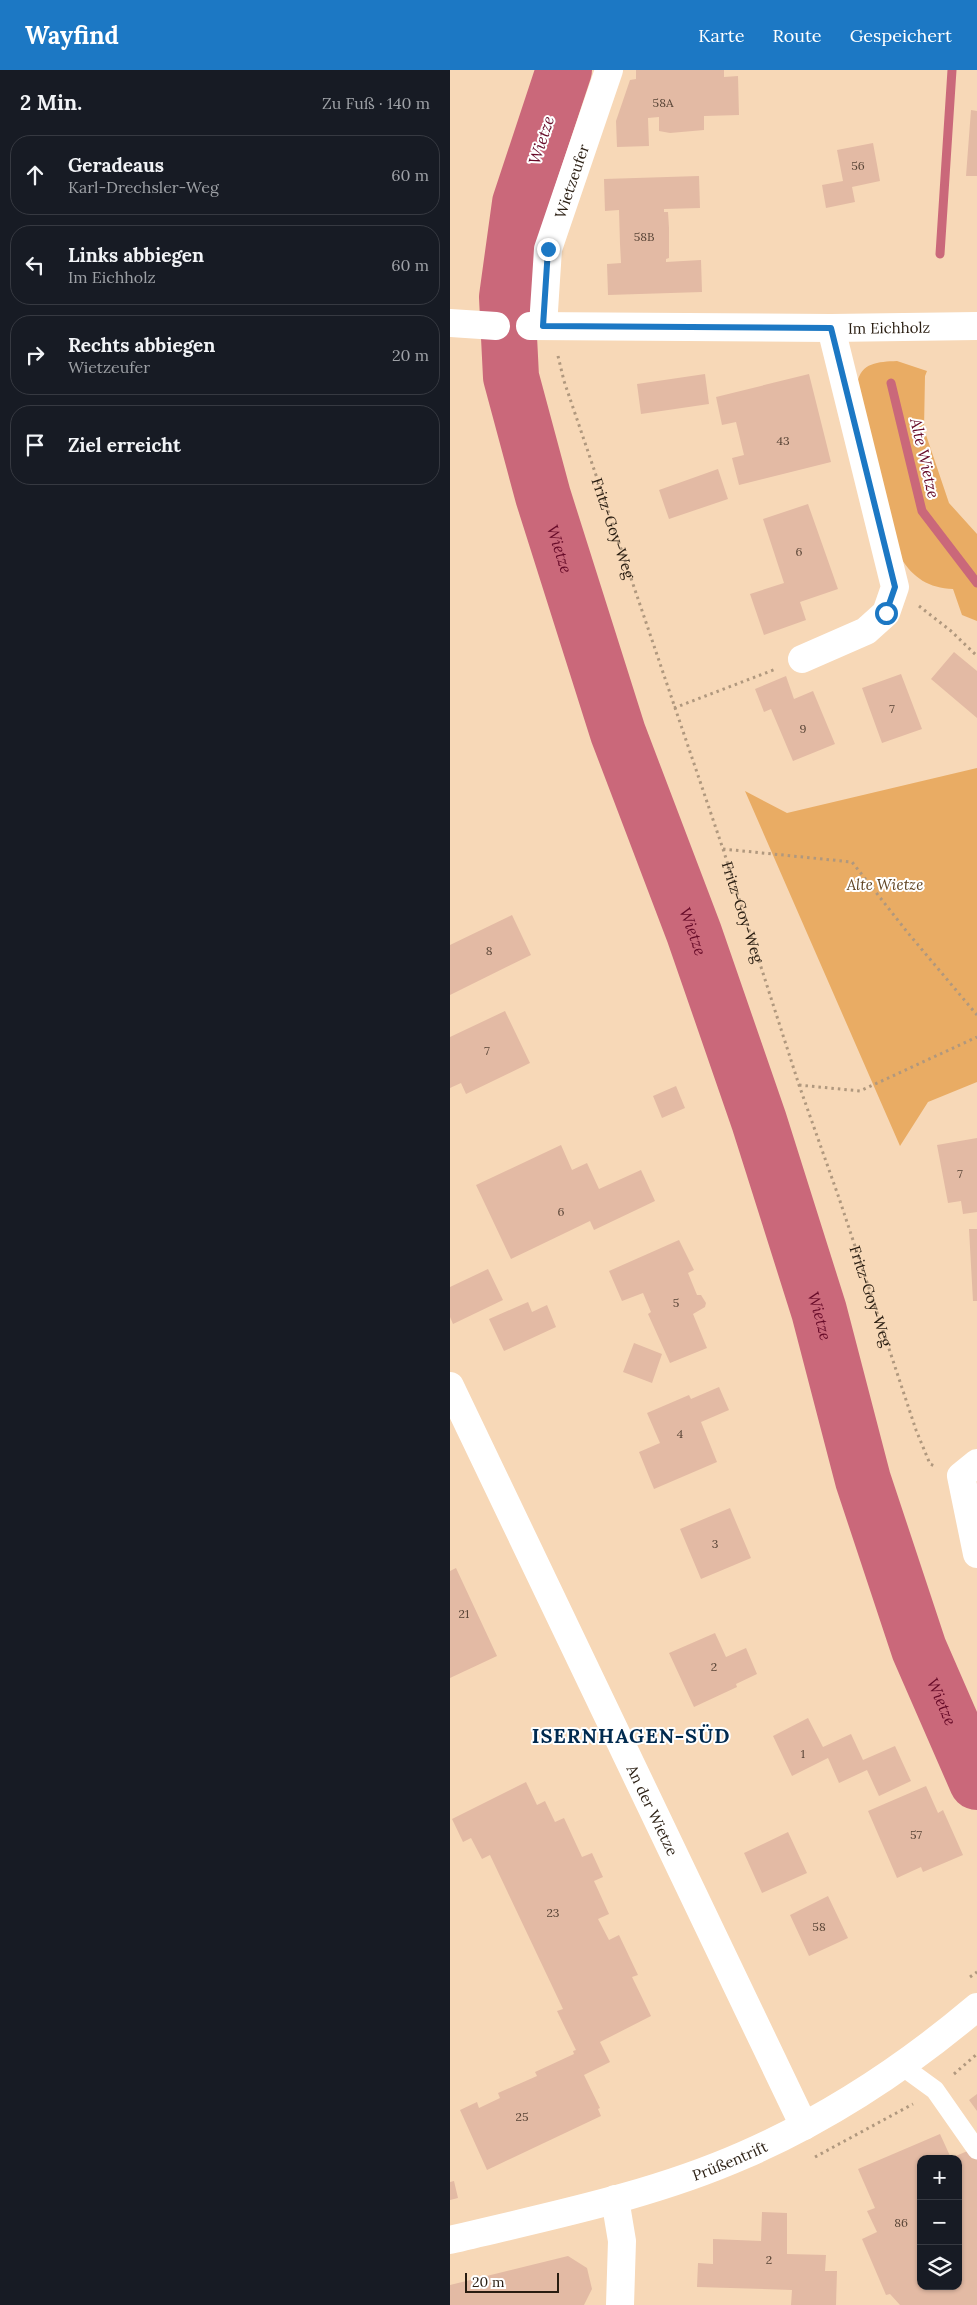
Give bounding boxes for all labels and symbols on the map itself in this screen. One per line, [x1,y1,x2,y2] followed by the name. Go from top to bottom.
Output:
[653,95,674,110] house number: 58A
[524,113,558,167] water label: Wietze
[550,141,593,221] street label: Wietzeufer
[851,158,865,173] house number: 56
[634,229,654,244] house number: 58B
[537,238,560,261] route end
[848,317,930,337] street label: Im Eichholz
[906,415,944,500] water label: Alte Wietze
[776,433,790,448] house number: 43
[588,475,640,582] street label: Fritz-Goy-Weg
[543,522,577,576] water label: Wietze
[796,544,803,559] house number: 6
[875,602,898,625] route start
[889,701,895,716] house number: 7
[800,721,807,736] house number: 9
[718,859,769,966] street label: Fritz-Goy-Weg
[846,875,923,894] park label: Alte Wietze
[675,905,711,958] water label: Wietze
[486,943,493,958] house number: 8
[484,1043,490,1058] house number: 7
[957,1166,963,1181] house number: 7
[558,1204,565,1219] house number: 6
[846,1243,897,1350] street label: Fritz-Goy-Weg
[803,1289,836,1343] water label: Wietze
[673,1295,679,1310] house number: 5
[677,1426,684,1441] house number: 4
[712,1536,719,1551] house number: 3
[459,1606,469,1621] house number: 21
[711,1659,717,1674] house number: 2
[923,1675,961,1729] water label: Wietze
[532,1723,730,1748] district label: ISERNHAGEN-SÜD
[801,1746,805,1761] house number: 1
[623,1761,683,1858] street label: An der Wietze
[910,1827,923,1842] house number: 57
[547,1905,560,1920] house number: 23
[812,1919,826,1934] house number: 58
[516,2109,528,2124] house number: 25
[689,2136,770,2184] street label: Prüßentrift
[894,2215,908,2230] house number: 86
[766,2252,772,2267] house number: 2
[465,2270,559,2293] scale bar

